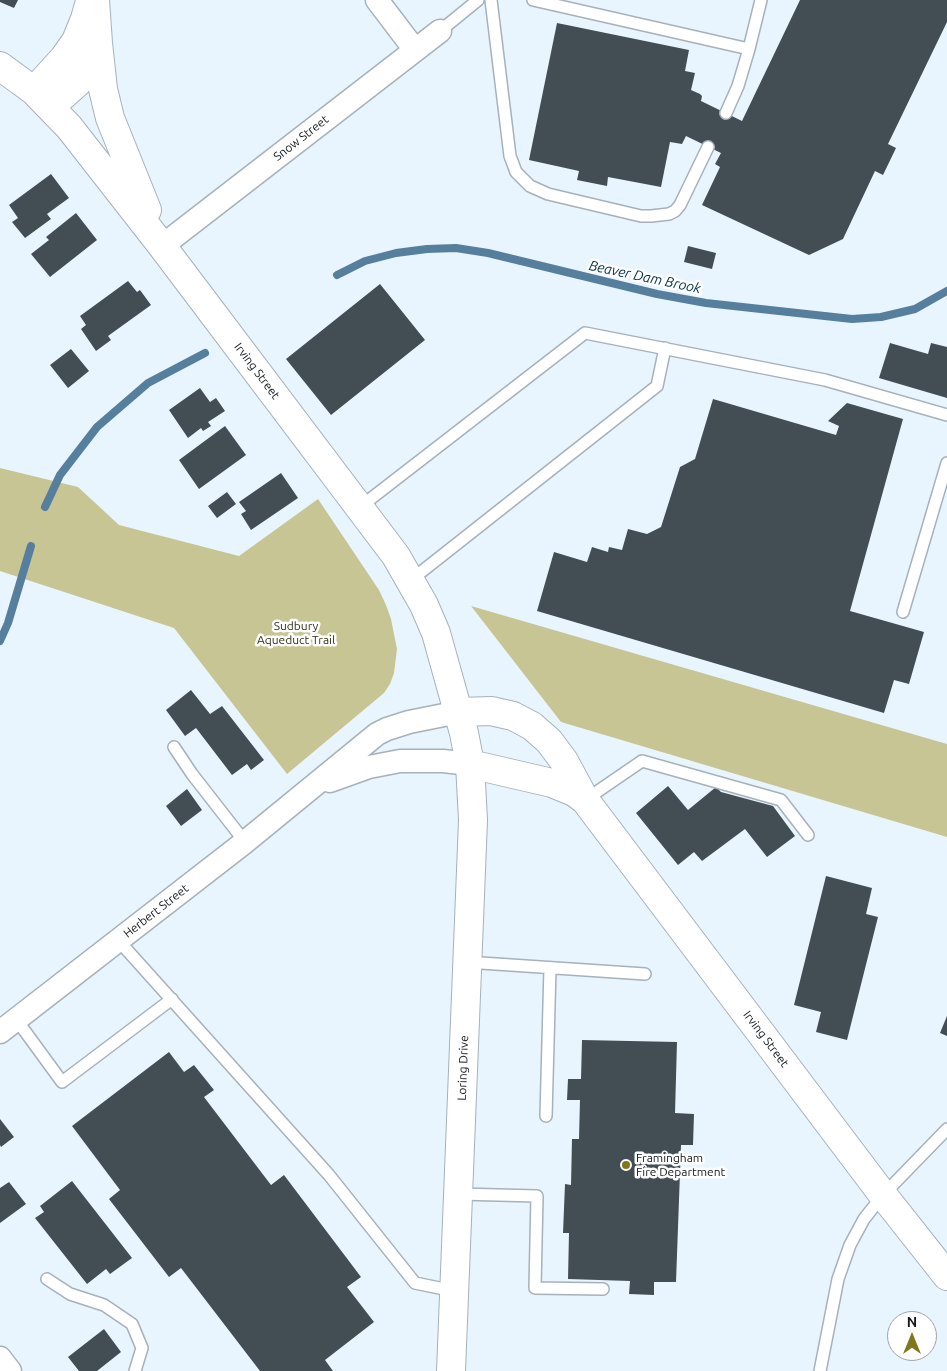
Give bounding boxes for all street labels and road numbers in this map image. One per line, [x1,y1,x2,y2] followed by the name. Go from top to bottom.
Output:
[271,112,331,164] street label: Snow Street
[231,340,283,402] street label: Irving Street
[121,881,191,941] street label: Herbert Street
[740,1008,792,1070] street label: Irving Street
[455,1035,471,1101] street label: Loring Drive

